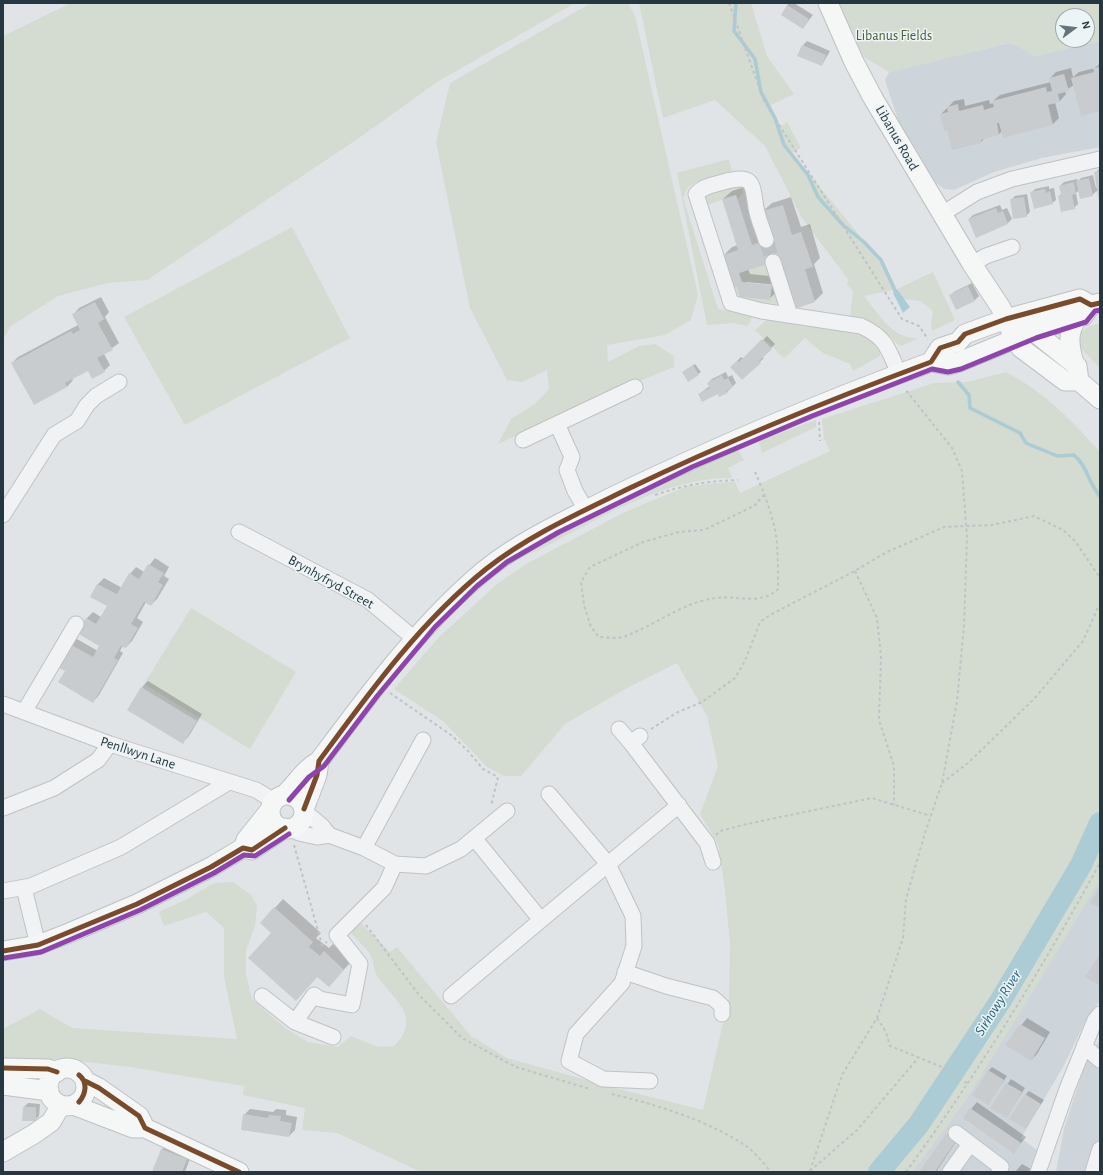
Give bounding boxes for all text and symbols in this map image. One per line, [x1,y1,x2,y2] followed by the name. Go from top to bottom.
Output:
[1055,8,1095,48] north arrow
[1080,20,1092,30] text: N
[856,28,932,44] park label: Libanus Fields
[872,102,922,174] street label: Libanus Road
[285,552,377,612] street label: Brynhyfryd Street
[98,733,178,773] street label: Penllwyn Lane
[971,967,1025,1039] water label: Sirhowy River

